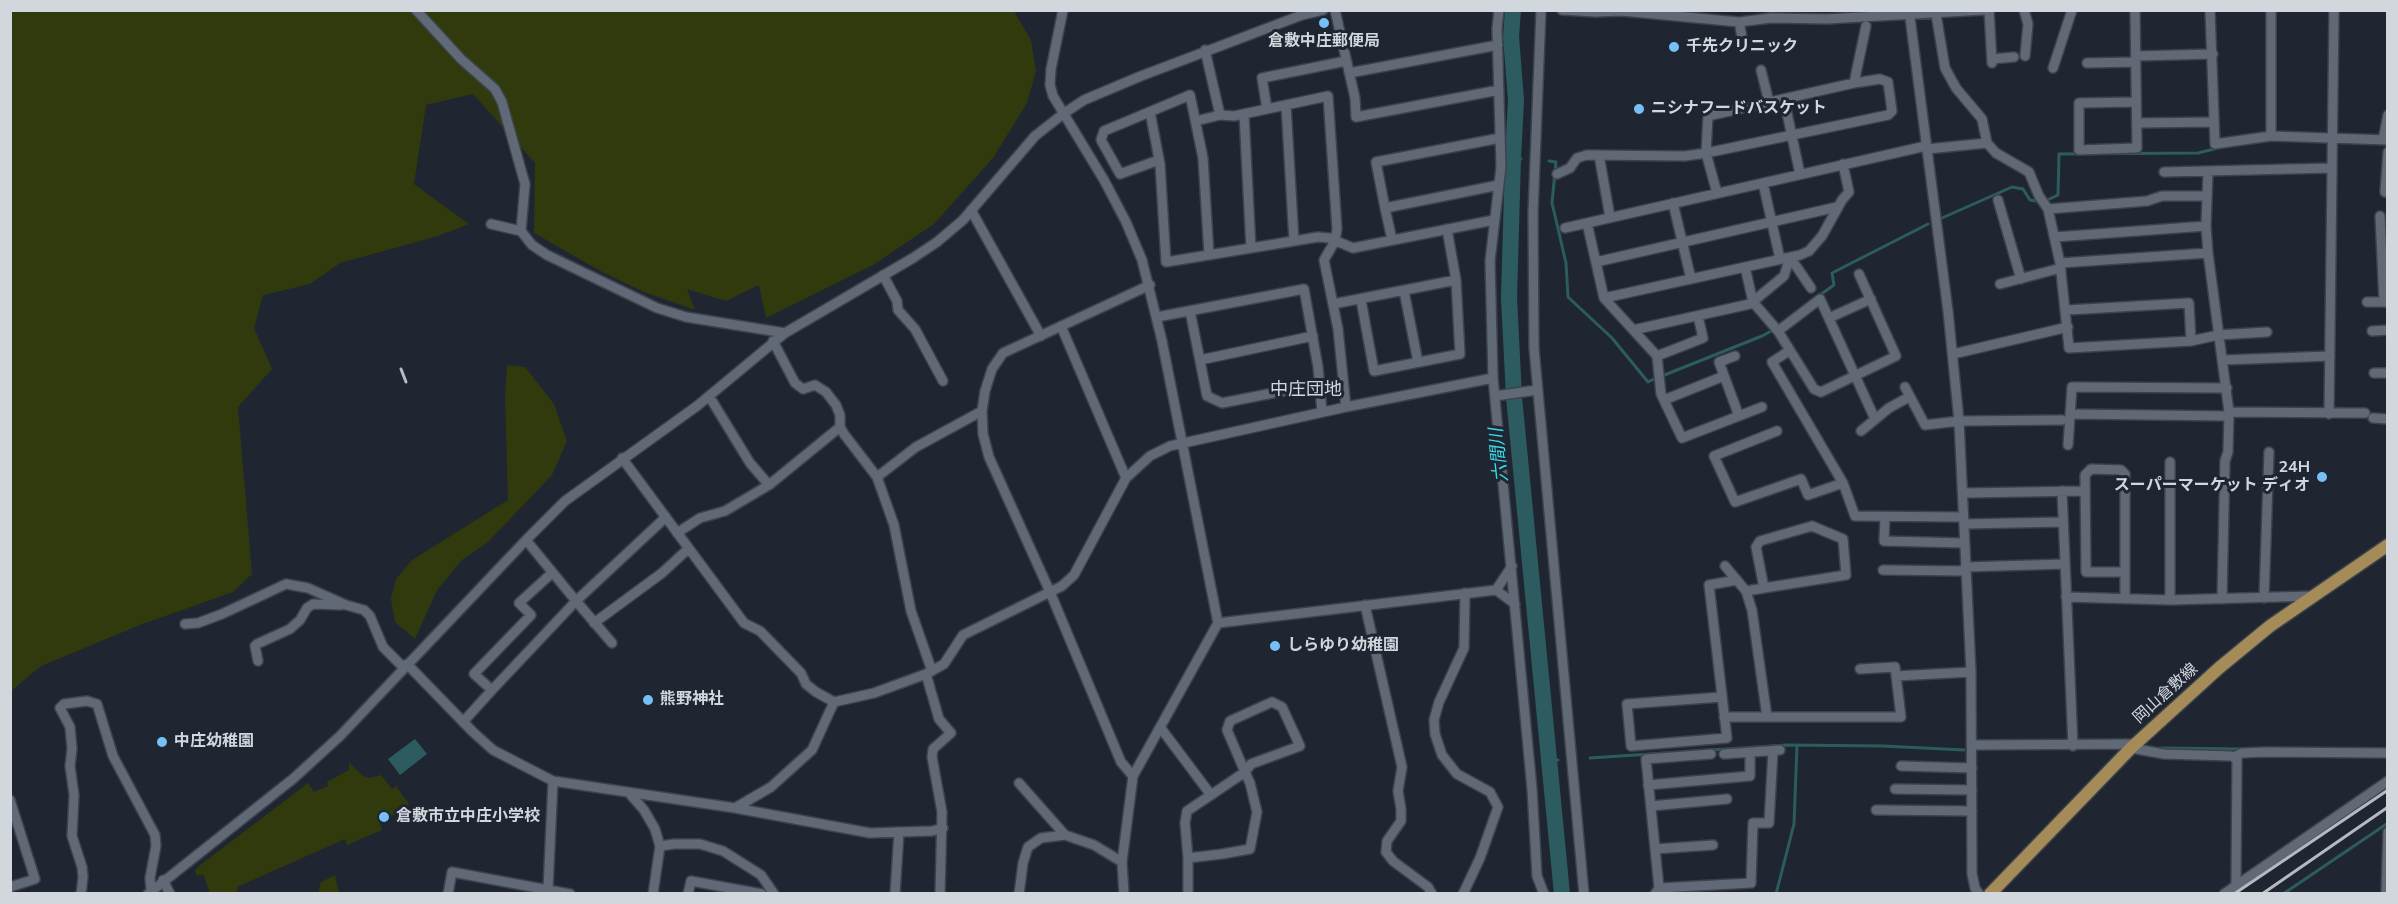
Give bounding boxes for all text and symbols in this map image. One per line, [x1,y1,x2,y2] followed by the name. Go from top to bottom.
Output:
[1317,16,1331,30] marker: 倉敷中庄郵便局
[1268,32,1380,52] place label: 倉敷中庄郵便局
[1686,37,1798,57] place label: 千先クリニック
[1667,40,1681,54] marker: 千先クリニック
[1651,99,1827,119] place label: ニシナフードバスケット
[1632,102,1646,116] marker: ニシナフードバスケット
[1270,380,1342,402] district label: 中庄団地
[1486,427,1514,483] water label: 六間川
[2114,458,2310,496] place label: 24H スーパーマーケット ディオ
[2315,470,2329,484] marker: 24H スーパーマーケット ディオ
[1287,636,1399,656] place label: しらゆり幼稚園
[1268,639,1282,653] marker: しらゆり幼稚園
[2130,660,2202,728] street label: 岡山倉敷線
[660,690,724,710] place label: 熊野神社
[641,693,655,707] marker: 熊野神社
[174,732,254,752] place label: 中庄幼稚園
[155,735,169,749] marker: 中庄幼稚園
[396,807,540,827] place label: 倉敷市立中庄小学校
[377,810,391,824] marker: 倉敷市立中庄小学校

